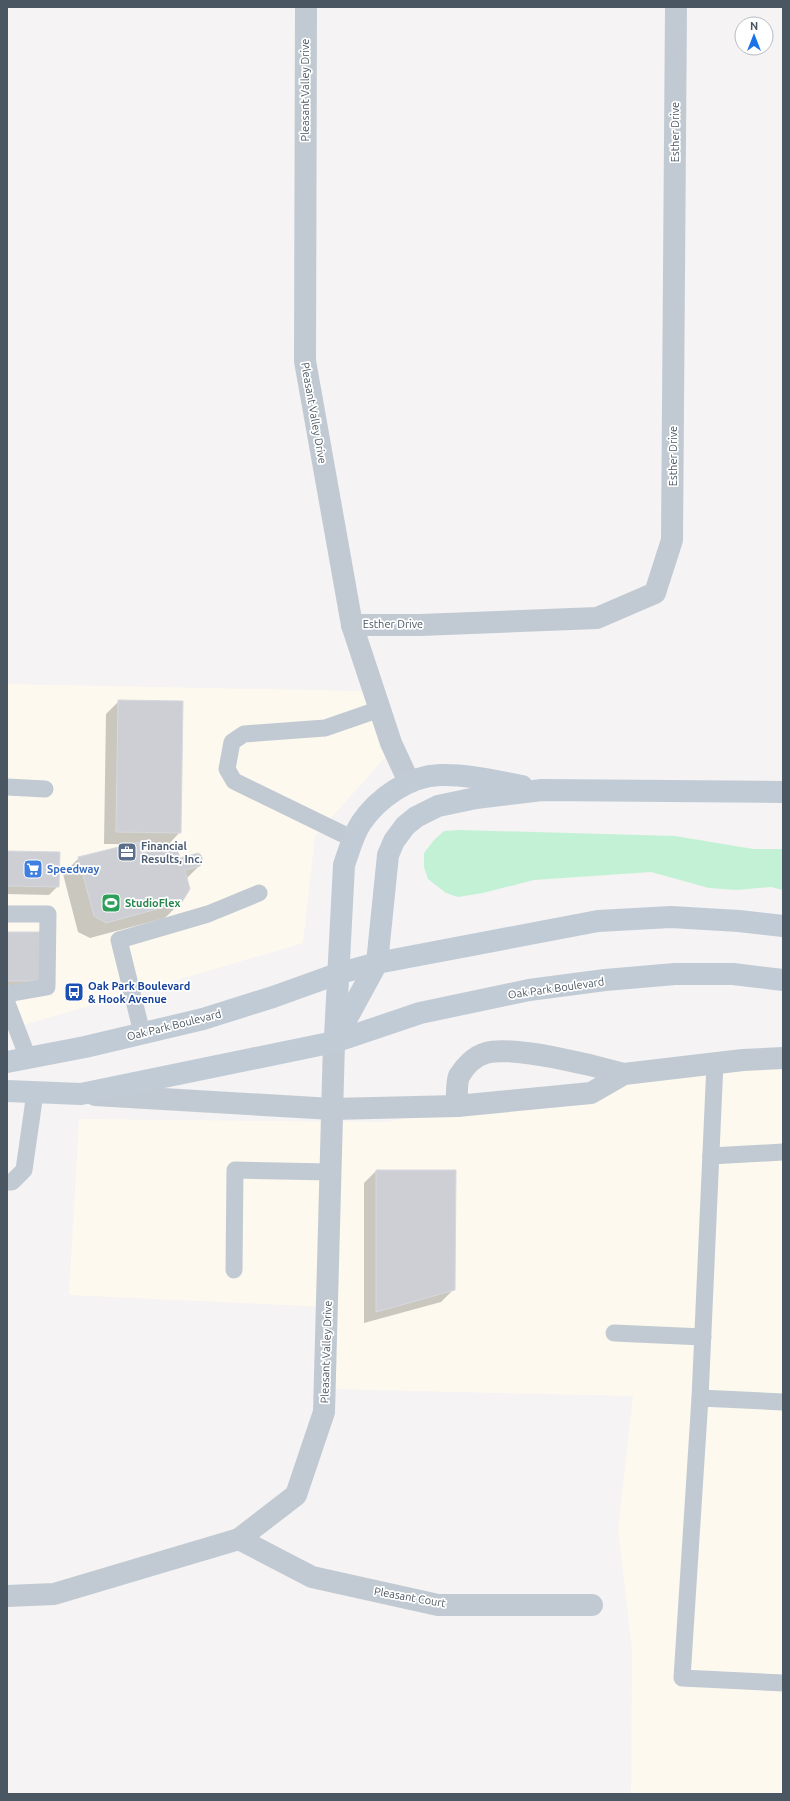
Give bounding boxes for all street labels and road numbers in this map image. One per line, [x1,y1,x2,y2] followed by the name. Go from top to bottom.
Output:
[299,39,311,141] street label: Pleasant Valley Drive
[669,102,681,162] street label: Esther Drive
[299,361,329,465] street label: Pleasant Valley Drive
[667,426,679,486] street label: Esther Drive
[363,618,423,630] street label: Esther Drive
[507,975,605,1001] street label: Oak Park Boulevard
[126,1007,222,1043] street label: Oak Park Boulevard
[318,1300,334,1404] street label: Pleasant Valley Drive
[373,1585,447,1609] street label: Pleasant Court

